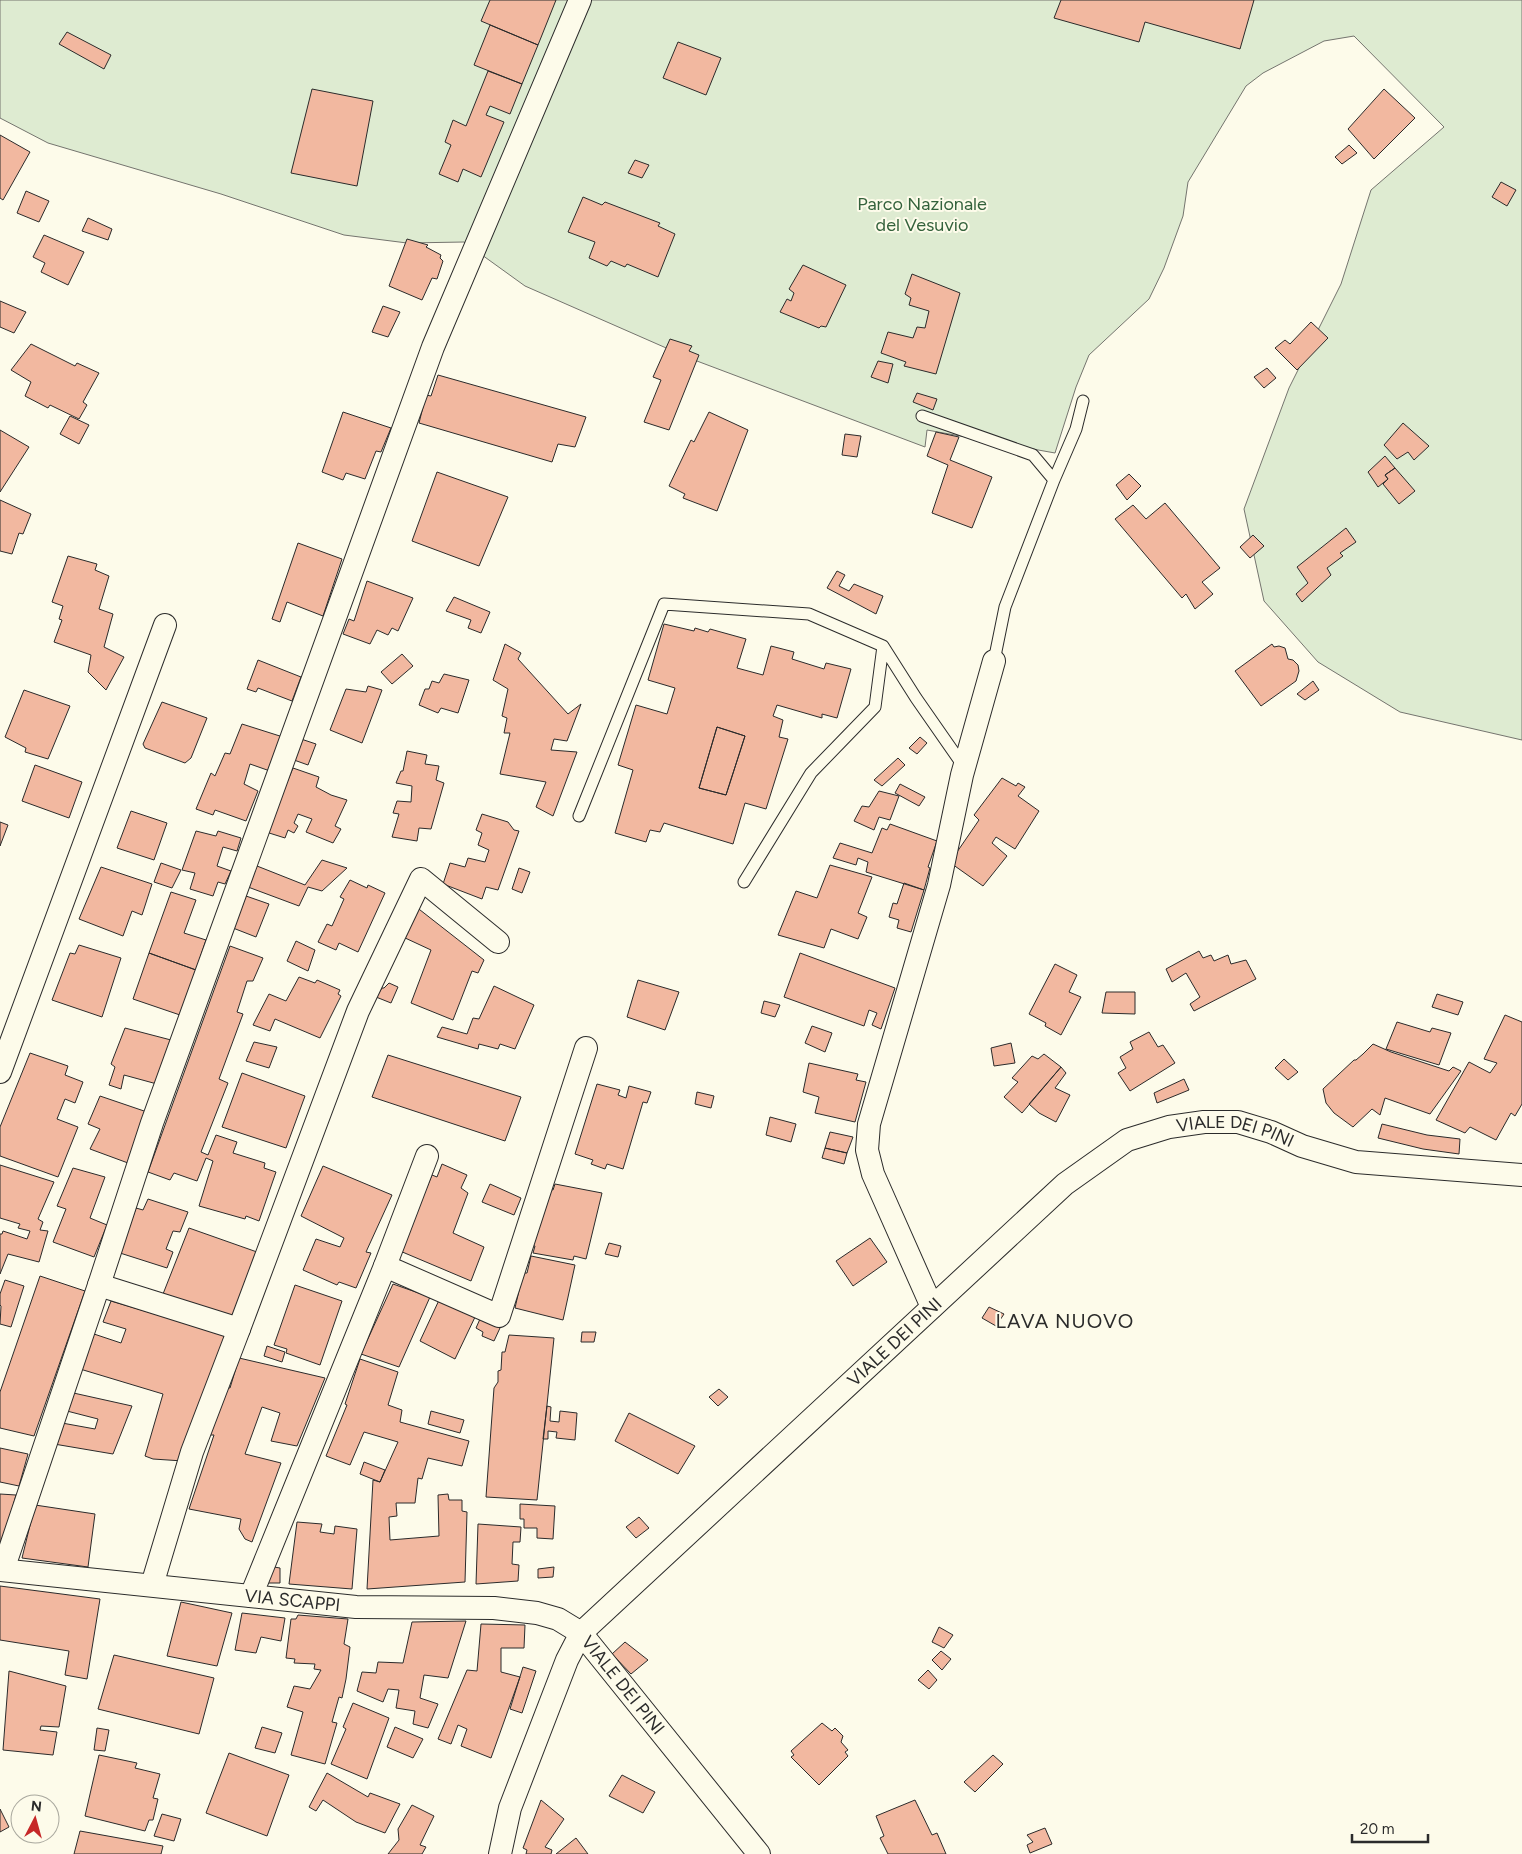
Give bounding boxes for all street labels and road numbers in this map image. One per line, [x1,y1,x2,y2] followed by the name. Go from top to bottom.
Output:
[1175,1111,1298,1152] street label: VIALE DEI PINI
[843,1293,946,1391] street label: VIALE DEI PINI
[244,1584,341,1616] street label: VIA SCAPPI
[577,1631,669,1739] street label: VIALE DEI PINI

